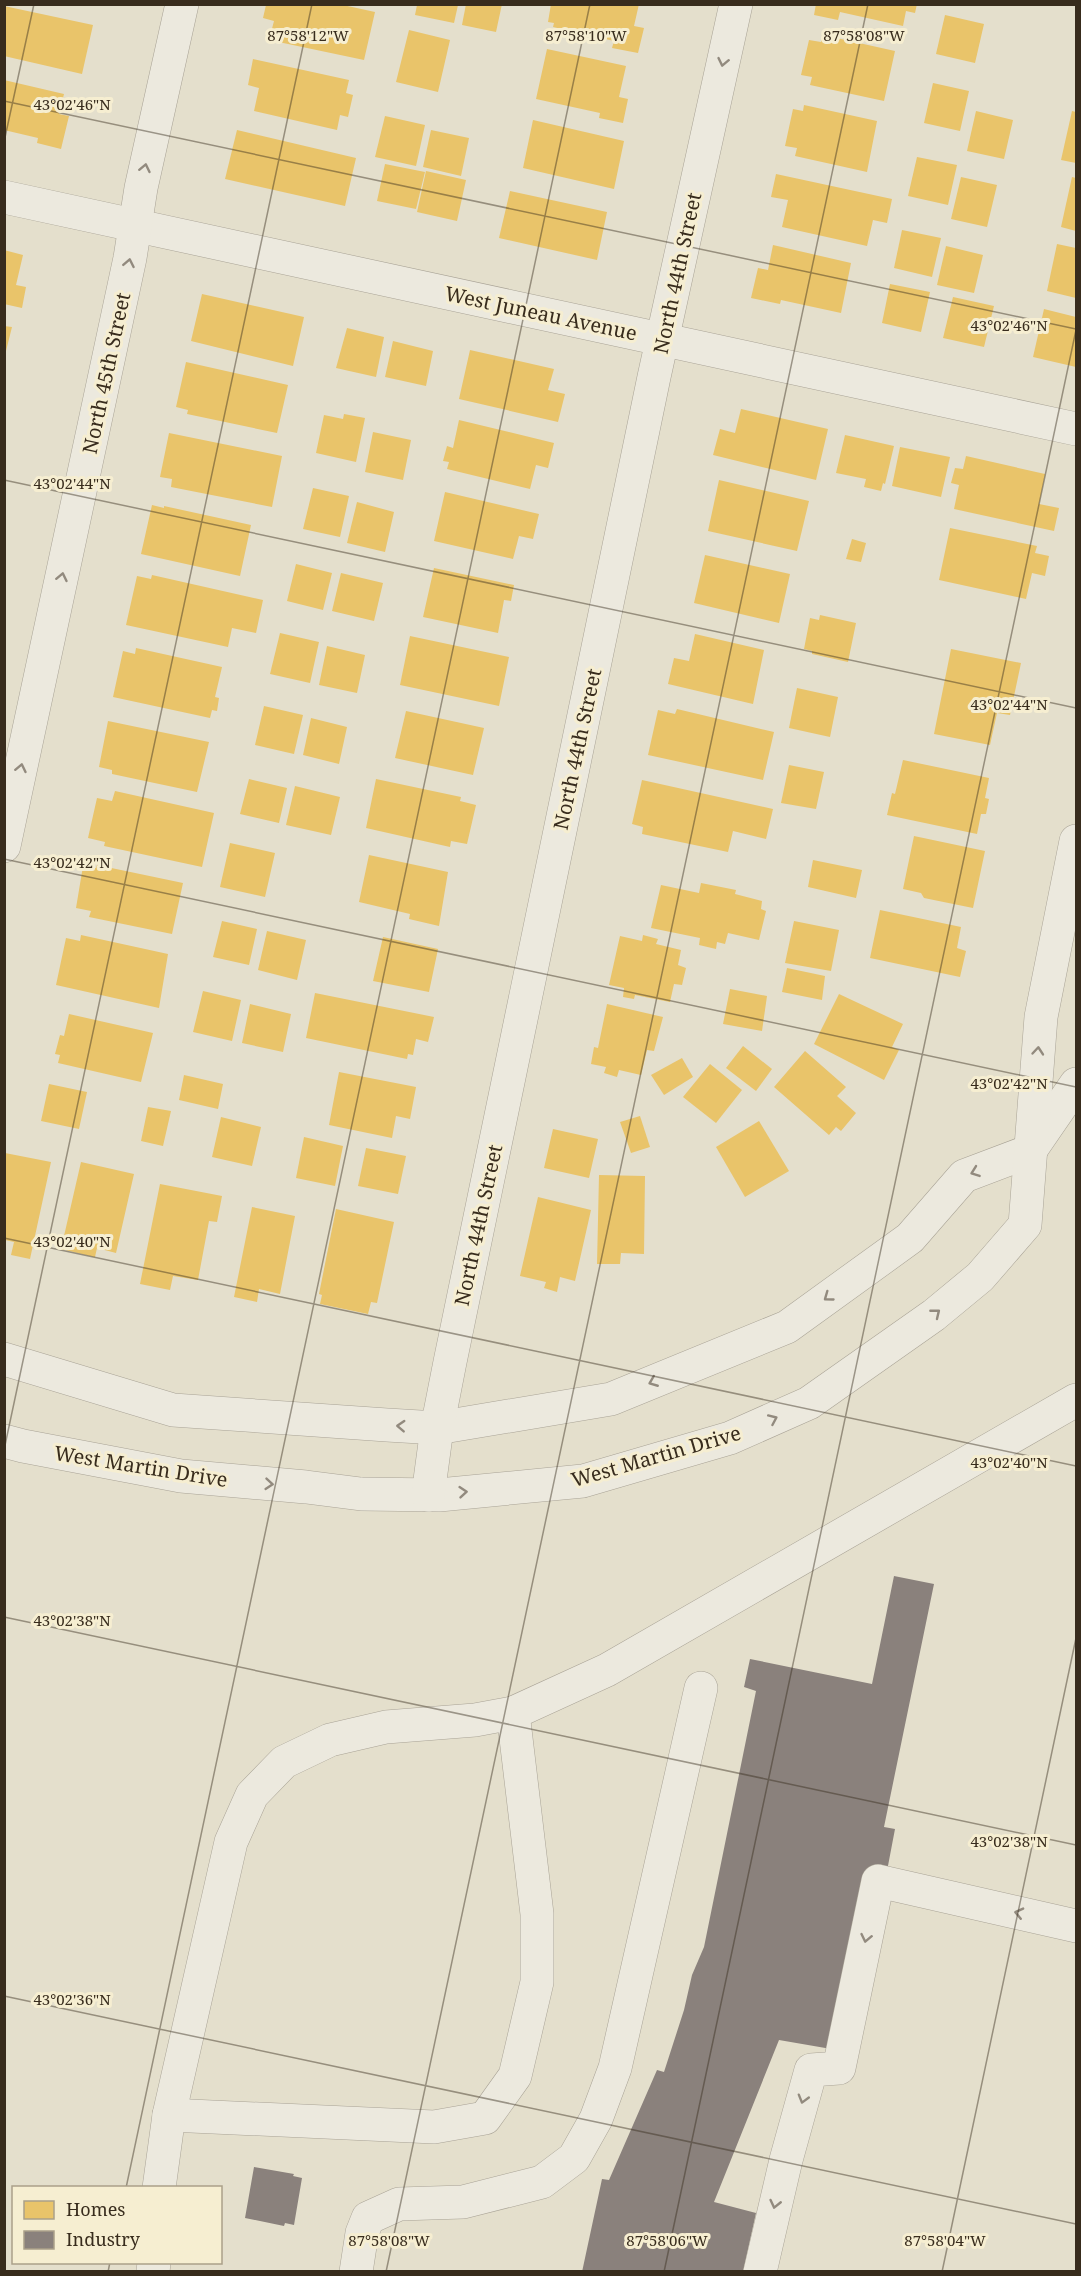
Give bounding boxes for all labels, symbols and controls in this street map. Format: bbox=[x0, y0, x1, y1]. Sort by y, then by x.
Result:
text: 87°58'12"W bbox=[267, 25, 349, 45]
text: 87°58'10"W bbox=[545, 25, 627, 45]
text: 87°58'08"W bbox=[823, 25, 905, 45]
one-way arrow bbox=[718, 56, 731, 66]
text: 43°02'46"N bbox=[33, 94, 111, 114]
one-way arrow bbox=[138, 164, 151, 174]
street label: North 44th Street bbox=[647, 190, 707, 356]
one-way arrow bbox=[122, 259, 135, 269]
street label: West Juneau Avenue bbox=[442, 279, 640, 347]
street label: North 45th Street bbox=[76, 290, 136, 456]
text: 43°02'46"N bbox=[970, 315, 1048, 335]
text: 43°02'44"N bbox=[33, 473, 111, 493]
one-way arrow bbox=[55, 573, 68, 583]
street label: North 44th Street bbox=[547, 666, 607, 832]
text: 43°02'44"N bbox=[970, 694, 1048, 714]
one-way arrow bbox=[14, 763, 27, 773]
text: 43°02'42"N bbox=[33, 852, 111, 872]
one-way arrow bbox=[1031, 1047, 1044, 1056]
text: 43°02'42"N bbox=[970, 1073, 1048, 1093]
street label: North 44th Street bbox=[448, 1142, 508, 1308]
one-way arrow bbox=[970, 1164, 981, 1177]
text: 43°02'40"N bbox=[33, 1231, 111, 1251]
one-way arrow bbox=[824, 1290, 835, 1301]
one-way arrow bbox=[930, 1309, 941, 1320]
one-way arrow bbox=[649, 1375, 660, 1387]
one-way arrow bbox=[767, 1414, 778, 1426]
one-way arrow bbox=[397, 1419, 406, 1432]
street label: West Martin Drive bbox=[568, 1419, 744, 1493]
street label: West Martin Drive bbox=[52, 1439, 230, 1493]
text: 43°02'40"N bbox=[970, 1452, 1048, 1472]
one-way arrow bbox=[265, 1477, 274, 1490]
one-way arrow bbox=[459, 1486, 468, 1499]
text: 43°02'38"N bbox=[33, 1610, 111, 1630]
text: 43°02'38"N bbox=[970, 1831, 1048, 1851]
one-way arrow bbox=[1015, 1907, 1025, 1920]
one-way arrow bbox=[860, 1933, 873, 1943]
text: 43°02'36"N bbox=[33, 1989, 111, 2009]
one-way arrow bbox=[798, 2093, 810, 2104]
legend bbox=[12, 2186, 222, 2264]
text: Homes bbox=[66, 2197, 125, 2221]
one-way arrow bbox=[770, 2199, 783, 2209]
text: Industry bbox=[66, 2227, 141, 2251]
text: 87°58'08"W bbox=[348, 2230, 430, 2250]
text: 87°58'06"W bbox=[626, 2230, 708, 2250]
text: 87°58'04"W bbox=[904, 2230, 986, 2250]

